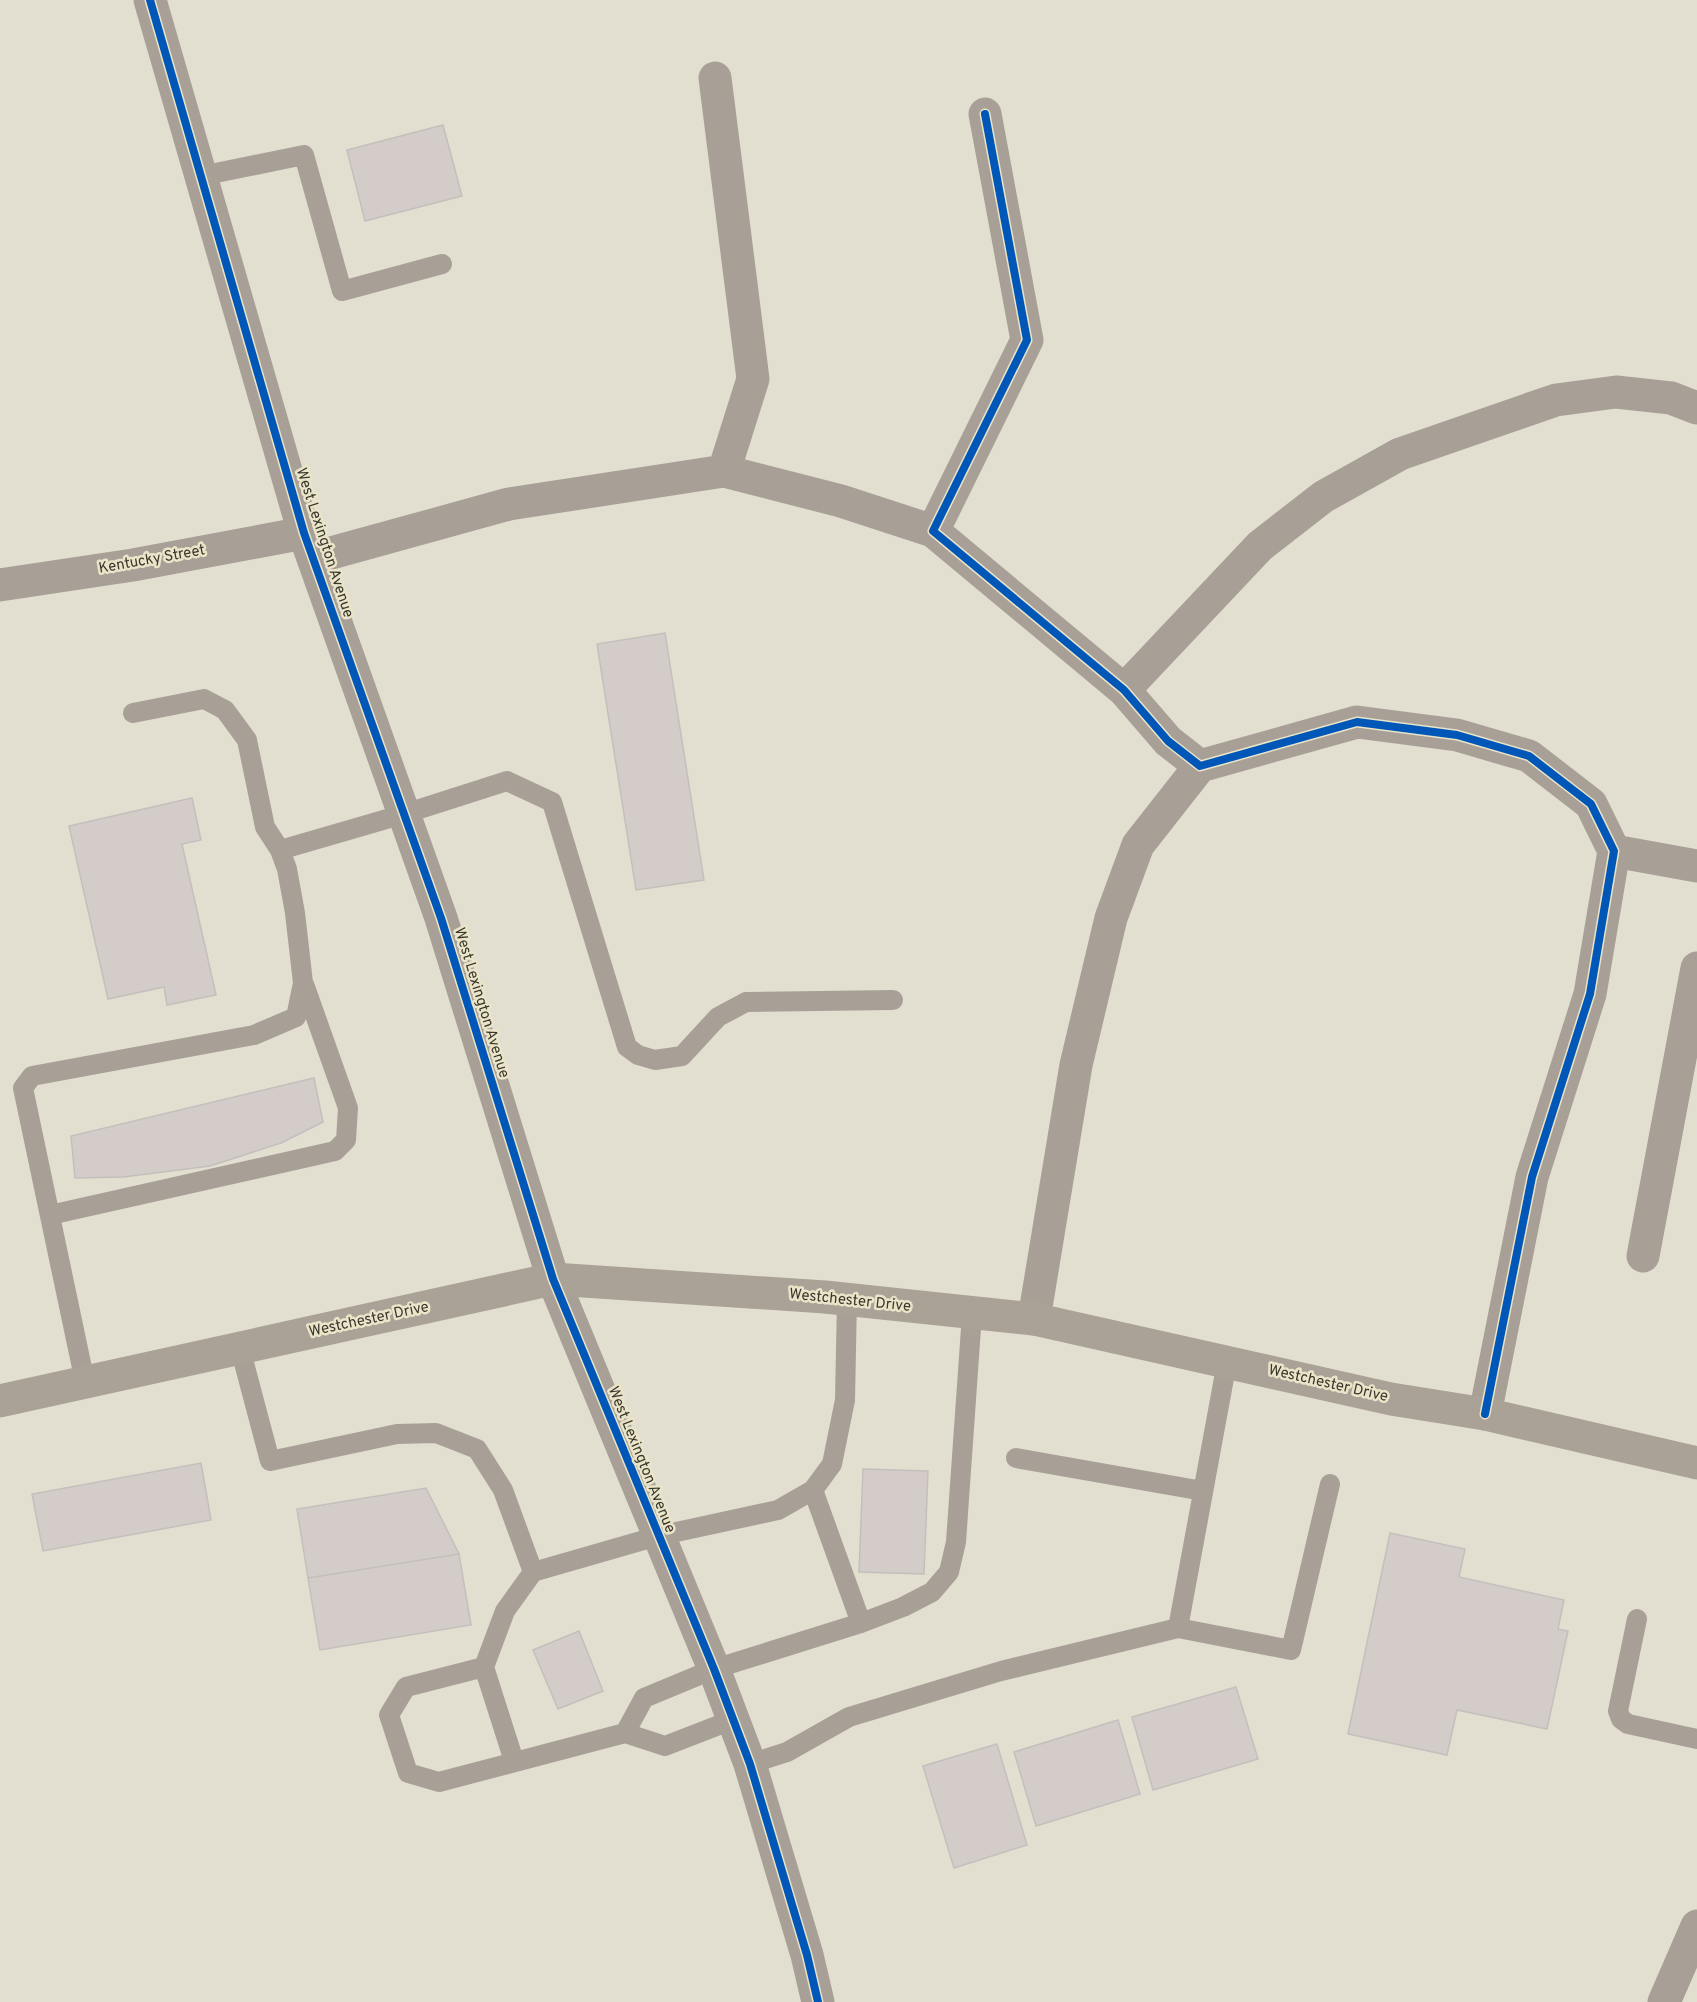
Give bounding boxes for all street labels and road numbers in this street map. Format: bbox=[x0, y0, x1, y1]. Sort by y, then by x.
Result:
street label: West Lexington Avenue bbox=[291, 466, 357, 620]
street label: Kentucky Street bbox=[97, 541, 207, 579]
street label: West Lexington Avenue bbox=[449, 925, 513, 1081]
street label: Westchester Drive bbox=[788, 1285, 912, 1317]
street label: Westchester Drive bbox=[307, 1298, 431, 1342]
street label: Westchester Drive bbox=[1266, 1361, 1390, 1407]
street label: West Lexington Avenue bbox=[603, 1384, 679, 1536]

